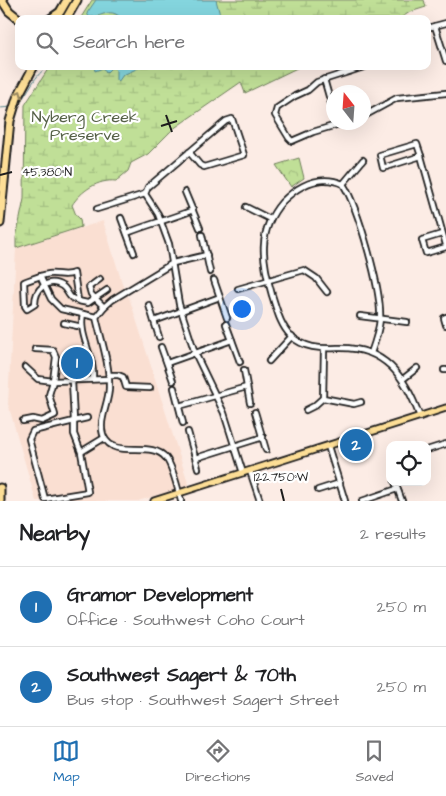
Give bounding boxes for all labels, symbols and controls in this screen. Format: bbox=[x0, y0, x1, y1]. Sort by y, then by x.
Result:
search box bbox=[15, 15, 431, 70]
icon: search bbox=[33, 29, 61, 57]
text: Search here bbox=[73, 29, 185, 56]
north arrow bbox=[326, 85, 371, 130]
one-way arrow bbox=[13, 90, 24, 99]
park label: Nyberg Creek Preserve bbox=[31, 106, 139, 146]
text: 45.380°N bbox=[22, 164, 72, 181]
your location bbox=[229, 296, 255, 322]
pin: 1 bbox=[61, 344, 93, 382]
pin: 2 bbox=[340, 426, 372, 464]
map controls bbox=[386, 441, 431, 486]
button: locate bbox=[386, 441, 431, 486]
text: 122.750°W bbox=[254, 469, 309, 486]
text: Nearby bbox=[20, 519, 90, 548]
text: 2 results bbox=[360, 523, 426, 545]
text: Gramor Development bbox=[67, 582, 253, 609]
text: 1 bbox=[35, 596, 37, 618]
text: 250 m bbox=[377, 596, 426, 618]
text: Office · Southwest Coho Court bbox=[67, 609, 305, 631]
text: Southwest Sagert & 70th bbox=[67, 662, 296, 689]
text: 2 bbox=[31, 676, 41, 698]
text: 250 m bbox=[377, 676, 426, 698]
text: Bus stop · Southwest Sagert Street bbox=[67, 689, 339, 711]
tab: Map bbox=[52, 737, 80, 787]
tab: Directions bbox=[185, 737, 250, 787]
tab: Saved bbox=[355, 737, 394, 787]

